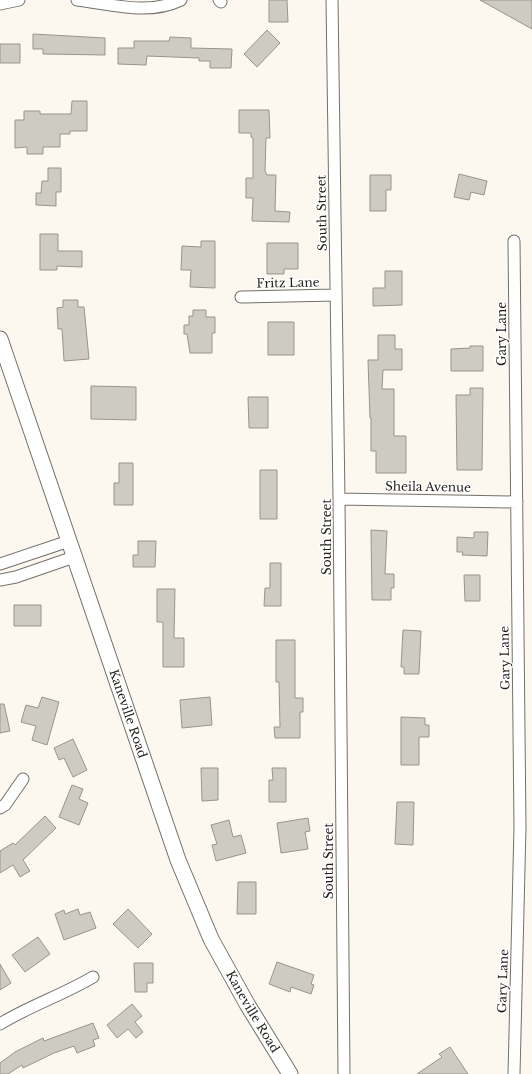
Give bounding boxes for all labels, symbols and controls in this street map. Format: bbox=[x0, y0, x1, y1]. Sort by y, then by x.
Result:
street label: South Street bbox=[313, 174, 330, 251]
street label: Fritz Lane bbox=[256, 274, 320, 291]
street label: Gary Lane bbox=[494, 302, 509, 366]
street label: Sheila Avenue bbox=[385, 478, 471, 495]
street label: South Street bbox=[319, 499, 334, 575]
street label: Gary Lane bbox=[496, 626, 513, 690]
street label: Kaneville Road bbox=[106, 667, 151, 760]
street label: South Street bbox=[321, 823, 336, 899]
street label: Gary Lane bbox=[494, 949, 511, 1013]
street label: Kaneville Road bbox=[223, 968, 283, 1055]

